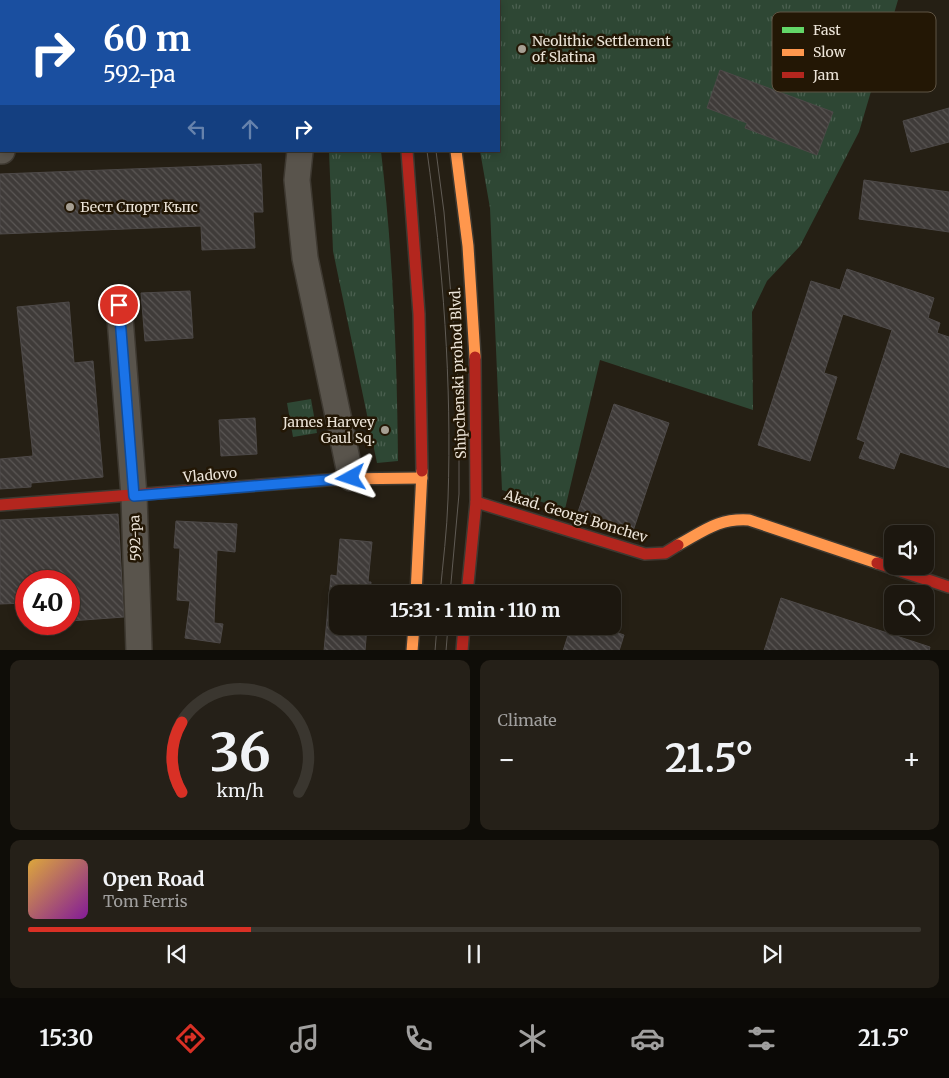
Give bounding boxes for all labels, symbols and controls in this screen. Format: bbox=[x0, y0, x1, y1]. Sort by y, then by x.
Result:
legend bbox=[772, 12, 936, 92]
text: 60 m bbox=[103, 17, 191, 61]
icon: right bbox=[20, 20, 85, 85]
text: Fast bbox=[813, 21, 841, 39]
place label: Neolithic Settlement of Slatina bbox=[532, 32, 671, 66]
marker: Neolithic Settlement of Slatina bbox=[516, 43, 528, 55]
text: Slow bbox=[813, 43, 846, 61]
text: 592-ра bbox=[103, 60, 176, 88]
text: Jam bbox=[812, 66, 839, 84]
icon: left bbox=[183, 115, 211, 143]
icon: ahead bbox=[236, 115, 264, 143]
icon: right bbox=[289, 115, 317, 143]
place label: Бест Спорт Къпс bbox=[80, 198, 198, 216]
marker: Бест Спорт Къпс bbox=[64, 201, 76, 213]
pin bbox=[98, 284, 140, 326]
street label: Shipchenski prohod Blvd. bbox=[446, 287, 470, 459]
icon: arrive bbox=[105, 291, 133, 319]
place label: James Harvey Gaul Sq. bbox=[282, 413, 376, 447]
marker: James Harvey Gaul Sq. bbox=[379, 424, 391, 436]
position arrow bbox=[324, 451, 376, 503]
street label: Vladovo bbox=[181, 464, 238, 486]
street label: Akad. Georgi Bonchev bbox=[501, 485, 651, 547]
street label: 592-ра bbox=[125, 514, 145, 561]
map controls bbox=[884, 525, 934, 635]
button: sound bbox=[884, 525, 934, 575]
speed limit sign: 40 bbox=[15, 570, 80, 635]
button: search bbox=[884, 585, 934, 635]
text: 15:31 · 1 min · 110 m bbox=[390, 598, 560, 622]
text: Climate bbox=[498, 710, 557, 730]
text: 36 bbox=[209, 720, 270, 785]
text: 21.5° bbox=[665, 735, 754, 782]
text: − bbox=[498, 741, 516, 777]
text: + bbox=[902, 741, 921, 777]
text: km/h bbox=[216, 779, 264, 802]
text: Open Road bbox=[103, 867, 205, 891]
text: Tom Ferris bbox=[103, 891, 188, 911]
icon: previous bbox=[163, 940, 191, 968]
icon: pause bbox=[460, 940, 488, 968]
icon: next bbox=[758, 940, 786, 968]
icon: directions bbox=[173, 1021, 208, 1056]
icon: music bbox=[287, 1021, 322, 1056]
icon: phone bbox=[401, 1021, 436, 1056]
icon: climate bbox=[515, 1021, 550, 1056]
icon: car bbox=[630, 1021, 665, 1056]
icon: filters bbox=[744, 1021, 779, 1056]
text: 15:30 bbox=[40, 1024, 93, 1052]
text: 21.5° bbox=[858, 1024, 909, 1052]

